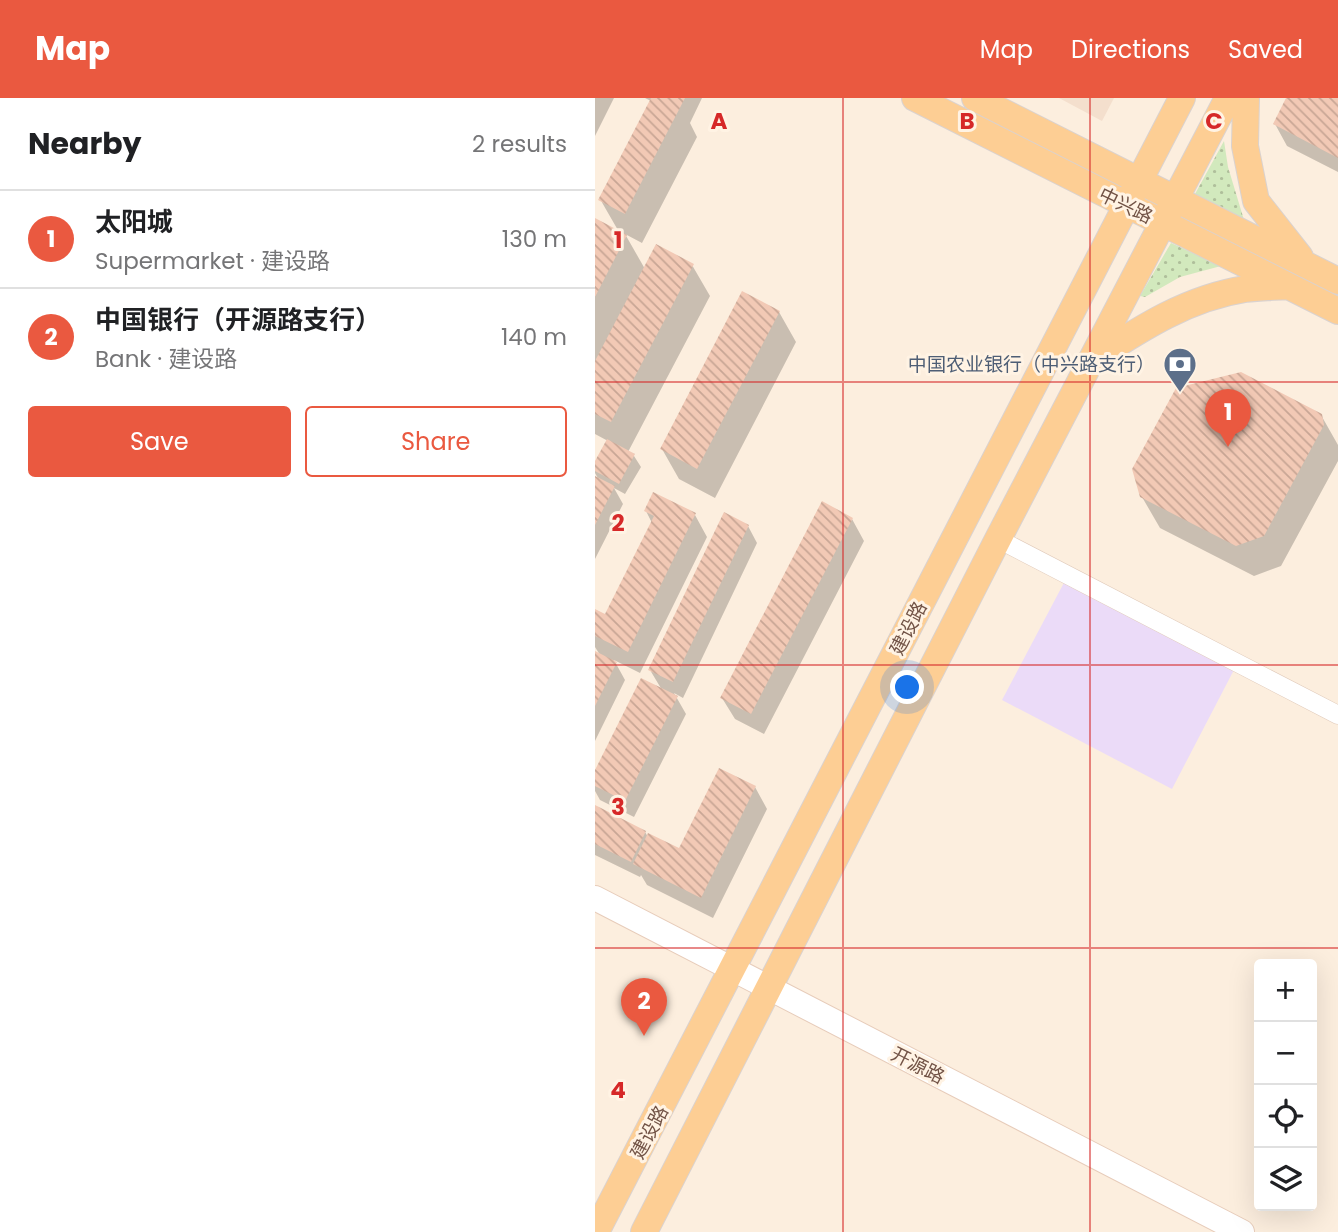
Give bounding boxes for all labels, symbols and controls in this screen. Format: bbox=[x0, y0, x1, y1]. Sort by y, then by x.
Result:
text: Map bbox=[35, 25, 110, 72]
text: Map bbox=[980, 33, 1033, 66]
text: Directions bbox=[1071, 33, 1190, 66]
text: Saved bbox=[1228, 33, 1303, 66]
text: A bbox=[711, 105, 728, 137]
text: B bbox=[959, 105, 975, 137]
text: C bbox=[1205, 105, 1223, 137]
text: Nearby bbox=[28, 122, 142, 165]
text: 2 results bbox=[472, 128, 567, 160]
street label: 中兴路 bbox=[1094, 181, 1157, 230]
text: 太阳城 bbox=[95, 204, 173, 240]
text: 1 bbox=[47, 223, 55, 255]
text: 130 m bbox=[502, 223, 567, 255]
text: 1 bbox=[614, 224, 622, 256]
text: Supermarket · 建设路 bbox=[95, 245, 330, 277]
text: 中国银行（开源路支行） bbox=[95, 302, 381, 338]
text: 2 bbox=[44, 321, 58, 353]
text: 140 m bbox=[501, 321, 567, 353]
text: Bank · 建设路 bbox=[95, 343, 237, 375]
bank icon: 中国农业银行（中兴路支行） bbox=[1161, 345, 1199, 394]
place label: 中国农业银行（中兴路支行） bbox=[908, 351, 1155, 378]
pin: 1 bbox=[1205, 389, 1251, 447]
button: Save bbox=[28, 406, 291, 477]
button: Share bbox=[305, 406, 567, 477]
text: 2 bbox=[611, 507, 625, 539]
street label: 建设路 bbox=[883, 597, 933, 660]
your location bbox=[890, 670, 924, 704]
text: 3 bbox=[611, 791, 625, 823]
map controls bbox=[1254, 959, 1317, 1211]
button: + bbox=[1254, 959, 1317, 1022]
pin: 2 bbox=[621, 978, 667, 1036]
button: − bbox=[1254, 1022, 1317, 1085]
street label: 开源路 bbox=[886, 1040, 949, 1090]
text: 4 bbox=[610, 1074, 626, 1106]
button: locate bbox=[1254, 1085, 1317, 1148]
street label: 建设路 bbox=[624, 1101, 675, 1164]
button: layers bbox=[1254, 1148, 1317, 1211]

